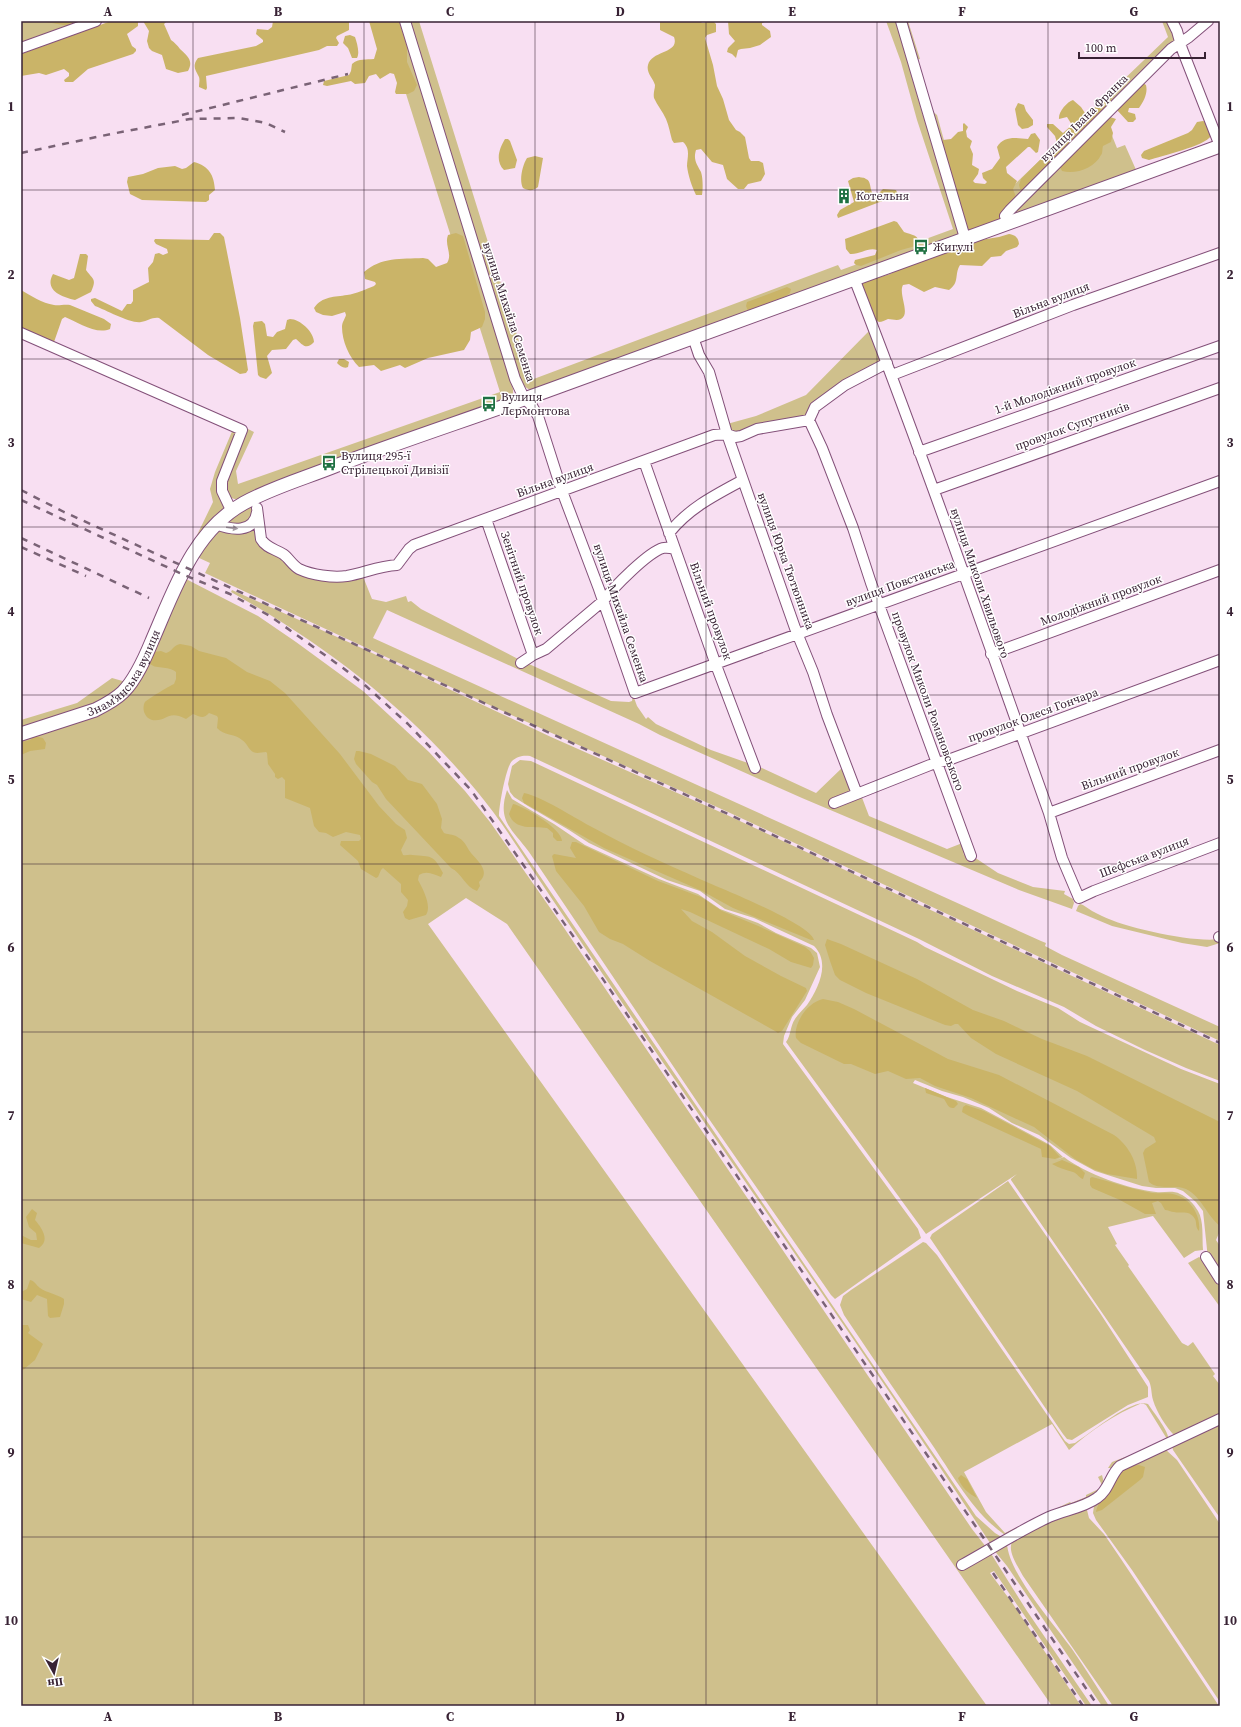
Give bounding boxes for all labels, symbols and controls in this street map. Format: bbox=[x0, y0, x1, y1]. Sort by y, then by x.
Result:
text: A bbox=[104, 3, 113, 20]
text: B bbox=[274, 3, 283, 20]
text: C bbox=[446, 3, 454, 20]
text: D bbox=[615, 3, 625, 20]
text: E bbox=[788, 3, 796, 20]
text: F bbox=[958, 3, 966, 20]
text: G bbox=[1130, 3, 1139, 20]
scale bar bbox=[1079, 34, 1205, 60]
text: 100 m bbox=[1085, 40, 1117, 56]
street label: вулиця Івана Франка bbox=[1037, 70, 1132, 165]
text: 1 bbox=[7, 98, 15, 115]
text: 1 bbox=[1226, 98, 1234, 115]
building icon: Котельня bbox=[835, 187, 853, 205]
place label: Котельня bbox=[856, 188, 909, 204]
bus stop icon: Жигулі bbox=[912, 238, 930, 256]
place label: Жигулі bbox=[933, 239, 974, 255]
street label: вулиця Михайла Семенка bbox=[479, 240, 539, 385]
text: 2 bbox=[7, 266, 15, 283]
text: 2 bbox=[1226, 266, 1234, 283]
street label: Вільна вулиця bbox=[1010, 278, 1092, 322]
street label: 1-й Молодіжний провулок bbox=[992, 354, 1138, 418]
place label: Вулиця Лєрмонтова bbox=[501, 389, 571, 419]
bus stop icon: Вулиця Лєрмонтова bbox=[480, 395, 498, 413]
street label: провулок Супутників bbox=[1013, 398, 1131, 454]
text: 3 bbox=[7, 434, 15, 451]
text: 3 bbox=[1226, 434, 1234, 451]
place label: Вулиця 295-ї Стрілецької Дивізії bbox=[341, 448, 449, 478]
bus stop icon: Вулиця 295-ї Стрілецької Дивізії bbox=[320, 454, 338, 472]
street label: Вільна вулиця bbox=[514, 459, 596, 501]
street label: вулиця Юрка Тютюнника bbox=[754, 490, 819, 633]
street label: вулиця Миколи Хвильового bbox=[947, 506, 1013, 661]
one-way arrow bbox=[226, 525, 238, 532]
street label: Зенітний провулок bbox=[497, 529, 547, 637]
street label: вулиця Михайла Семенка bbox=[590, 541, 653, 685]
street label: вулиця Повстанська bbox=[843, 555, 958, 610]
street label: Вільний провулок bbox=[686, 560, 736, 662]
street label: Молодіжний провулок bbox=[1038, 570, 1164, 629]
text: 4 bbox=[7, 603, 15, 620]
text: 4 bbox=[1226, 603, 1234, 620]
street label: провулок Миколи Романовського bbox=[888, 609, 968, 793]
street label: Знам'янська вулиця bbox=[85, 627, 164, 720]
street label: провулок Олеся Гончара bbox=[966, 684, 1101, 746]
street label: Вільний провулок bbox=[1079, 744, 1181, 794]
text: 5 bbox=[7, 771, 15, 788]
text: 5 bbox=[1226, 771, 1234, 788]
street label: Шефська вулиця bbox=[1097, 833, 1191, 881]
text: 6 bbox=[7, 939, 15, 956]
text: 6 bbox=[1226, 939, 1234, 956]
text: 7 bbox=[7, 1107, 15, 1124]
text: 7 bbox=[1226, 1107, 1234, 1124]
text: 8 bbox=[7, 1276, 15, 1293]
text: 8 bbox=[1226, 1276, 1234, 1293]
text: 9 bbox=[7, 1444, 15, 1461]
text: 9 bbox=[1226, 1444, 1234, 1461]
text: 10 bbox=[4, 1612, 18, 1629]
text: 10 bbox=[1223, 1612, 1237, 1629]
north arrow bbox=[34, 1653, 74, 1693]
text: Пн bbox=[47, 1674, 64, 1691]
text: A bbox=[104, 1708, 113, 1725]
text: B bbox=[274, 1708, 283, 1725]
text: C bbox=[446, 1708, 454, 1725]
text: D bbox=[615, 1708, 625, 1725]
text: E bbox=[788, 1708, 796, 1725]
text: F bbox=[958, 1708, 966, 1725]
text: G bbox=[1130, 1708, 1139, 1725]

